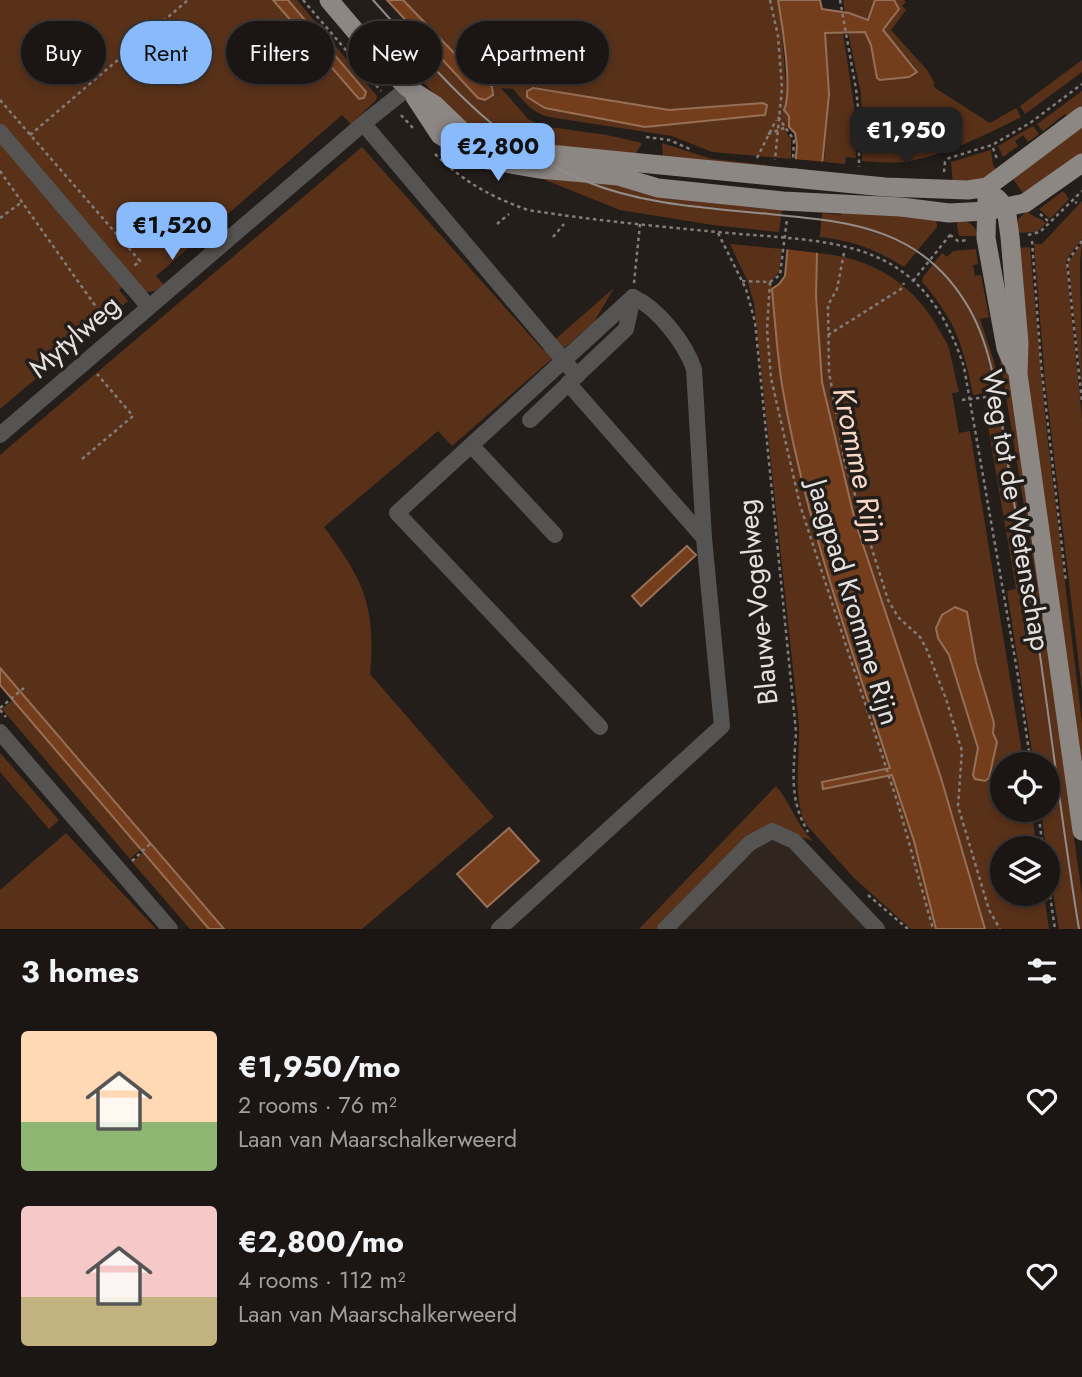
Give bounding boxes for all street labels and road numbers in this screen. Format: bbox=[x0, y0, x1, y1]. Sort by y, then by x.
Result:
street label: Mytylweg bbox=[20, 285, 129, 388]
street label: Weg tot de Wetenschap bbox=[972, 366, 1061, 654]
street label: Jaagpad Kromme Rijn bbox=[795, 470, 910, 730]
street label: Blauwe-Vogelweg bbox=[726, 497, 789, 707]

